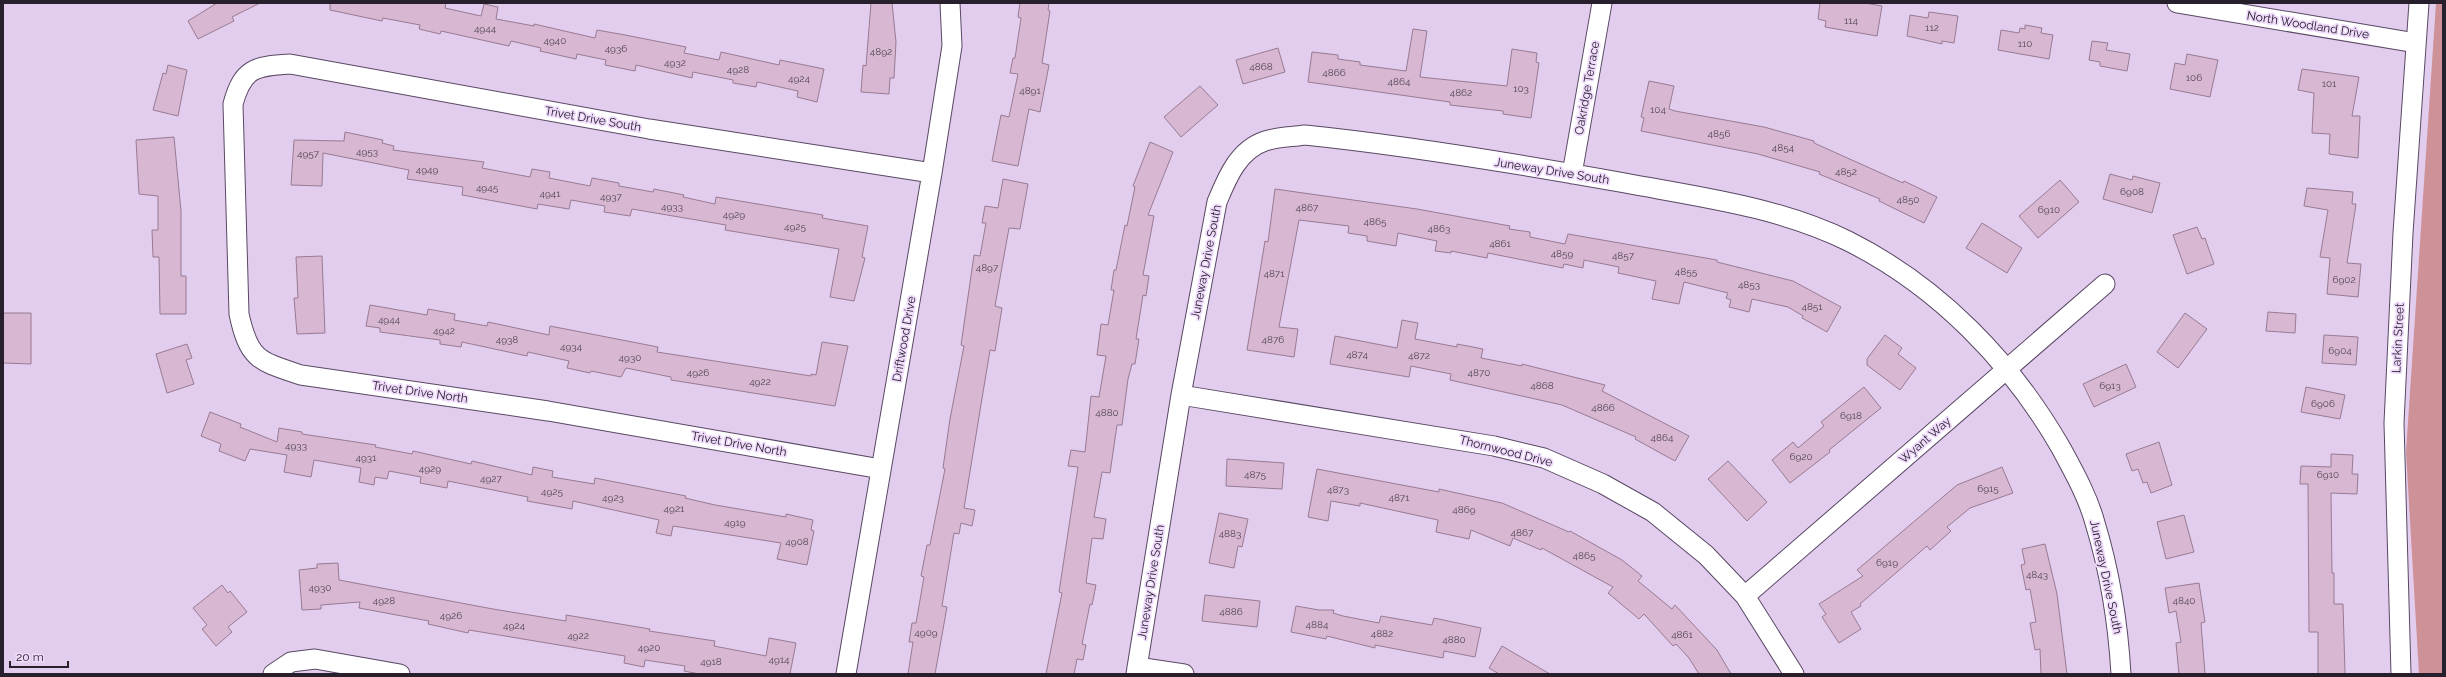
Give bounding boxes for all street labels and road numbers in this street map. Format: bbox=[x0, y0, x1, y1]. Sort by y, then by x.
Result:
street label: North Woodland Drive bbox=[2246, 8, 2370, 42]
street label: Oakridge Terrace bbox=[1572, 40, 1602, 136]
street label: Trivet Drive South bbox=[544, 104, 642, 134]
street label: Juneway Drive South bbox=[1494, 155, 1610, 187]
street label: Juneway Drive South bbox=[1188, 204, 1224, 320]
street label: Driftwood Drive bbox=[890, 295, 918, 383]
street label: Larkin Street bbox=[2389, 303, 2407, 373]
street label: Trivet Drive North bbox=[371, 378, 469, 406]
street label: Wyant Way bbox=[1896, 414, 1954, 466]
street label: Trivet Drive North bbox=[690, 429, 788, 459]
street label: Thornwood Drive bbox=[1458, 433, 1554, 469]
street label: Juneway Drive South bbox=[2087, 519, 2125, 635]
street label: Juneway Drive South bbox=[1135, 524, 1167, 640]

